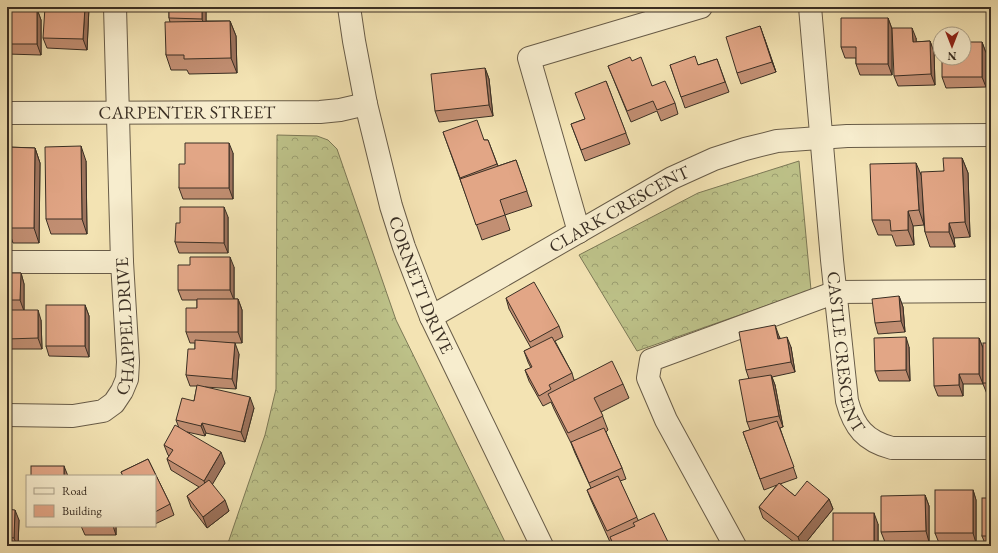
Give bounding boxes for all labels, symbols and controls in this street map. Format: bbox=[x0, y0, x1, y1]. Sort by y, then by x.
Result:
north arrow bbox=[932, 26, 972, 66]
text: N bbox=[947, 49, 956, 63]
street label: CARPENTER STREET bbox=[99, 100, 276, 124]
street label: CLARK CRESCENT bbox=[545, 159, 694, 258]
street label: CORNETT DRIVE bbox=[384, 213, 459, 357]
street label: CHAPPEL DRIVE bbox=[109, 257, 139, 399]
street label: CASTLE CRESCENT bbox=[822, 270, 871, 438]
legend bbox=[26, 475, 156, 527]
text: Road bbox=[62, 483, 88, 499]
text: Building bbox=[62, 503, 103, 519]

